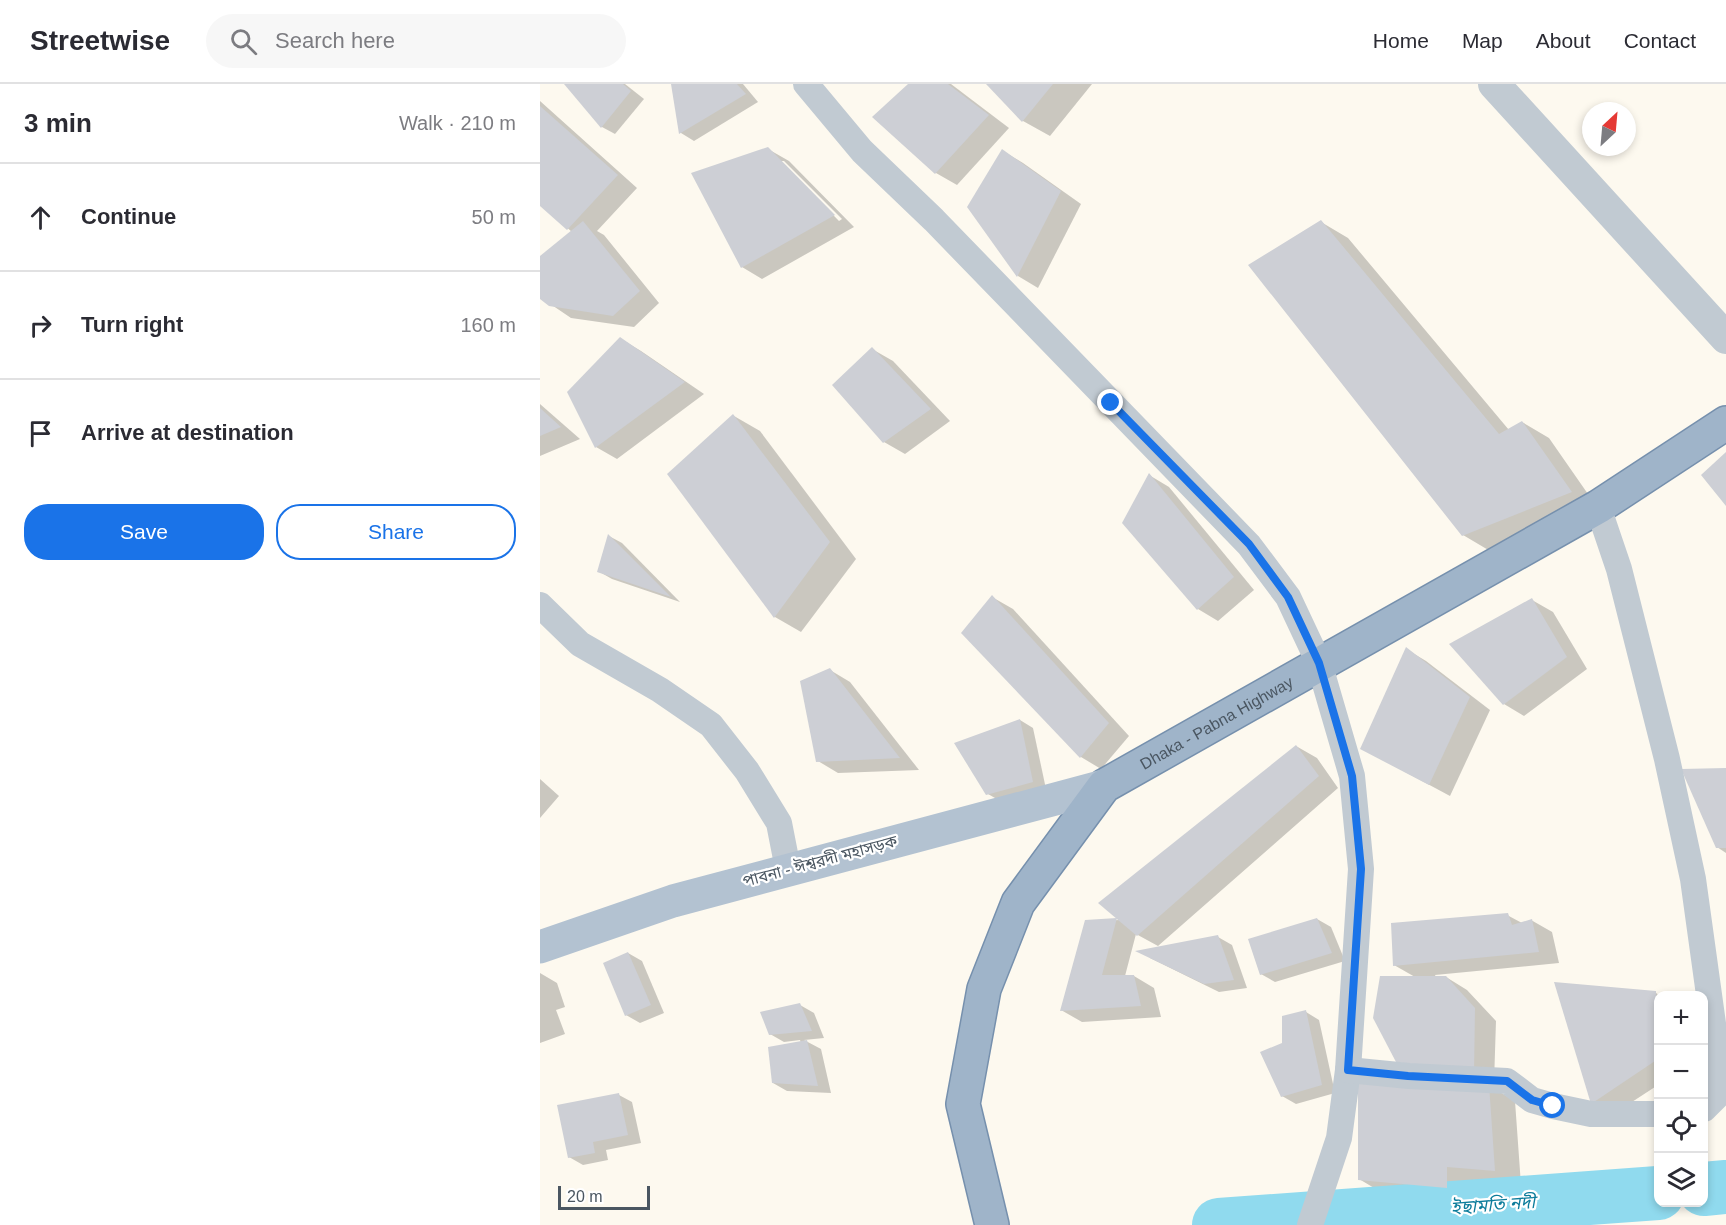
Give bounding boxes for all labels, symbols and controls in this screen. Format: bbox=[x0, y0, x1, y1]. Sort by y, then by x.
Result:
search box bbox=[206, 14, 626, 68]
text: Streetwise bbox=[30, 25, 170, 56]
icon: search bbox=[227, 25, 260, 58]
text: Search here bbox=[275, 28, 395, 53]
text: Home bbox=[1373, 29, 1429, 52]
text: Map bbox=[1462, 29, 1503, 52]
text: About bbox=[1536, 29, 1591, 52]
text: Contact bbox=[1624, 29, 1696, 52]
north arrow bbox=[1582, 102, 1636, 156]
text: 3 min bbox=[24, 108, 92, 138]
text: Walk · 210 m bbox=[399, 112, 516, 134]
icon: ahead bbox=[24, 201, 57, 234]
text: Continue bbox=[81, 204, 176, 229]
text: 50 m bbox=[472, 206, 516, 228]
icon: right bbox=[24, 309, 57, 342]
text: Turn right bbox=[81, 312, 183, 337]
text: 160 m bbox=[460, 314, 516, 336]
route end bbox=[1097, 389, 1123, 415]
icon: arrive bbox=[24, 417, 57, 450]
text: Arrive at destination bbox=[81, 420, 294, 445]
button: Save bbox=[24, 504, 264, 560]
button: Share bbox=[276, 504, 516, 560]
street label: Dhaka - Pabna Highway bbox=[1137, 673, 1296, 772]
street label: পাবনা - ঈশ্বরদী মহাসড়ক bbox=[741, 831, 900, 890]
map controls bbox=[1654, 991, 1708, 1207]
button: + bbox=[1654, 991, 1708, 1045]
button: − bbox=[1654, 1045, 1708, 1099]
route start bbox=[1539, 1092, 1565, 1118]
button: locate bbox=[1654, 1099, 1708, 1153]
button: layers bbox=[1654, 1153, 1708, 1207]
scale bar bbox=[558, 1183, 650, 1210]
text: 20 m bbox=[567, 1188, 603, 1205]
water label: ইছামতি নদী bbox=[1450, 1191, 1539, 1218]

